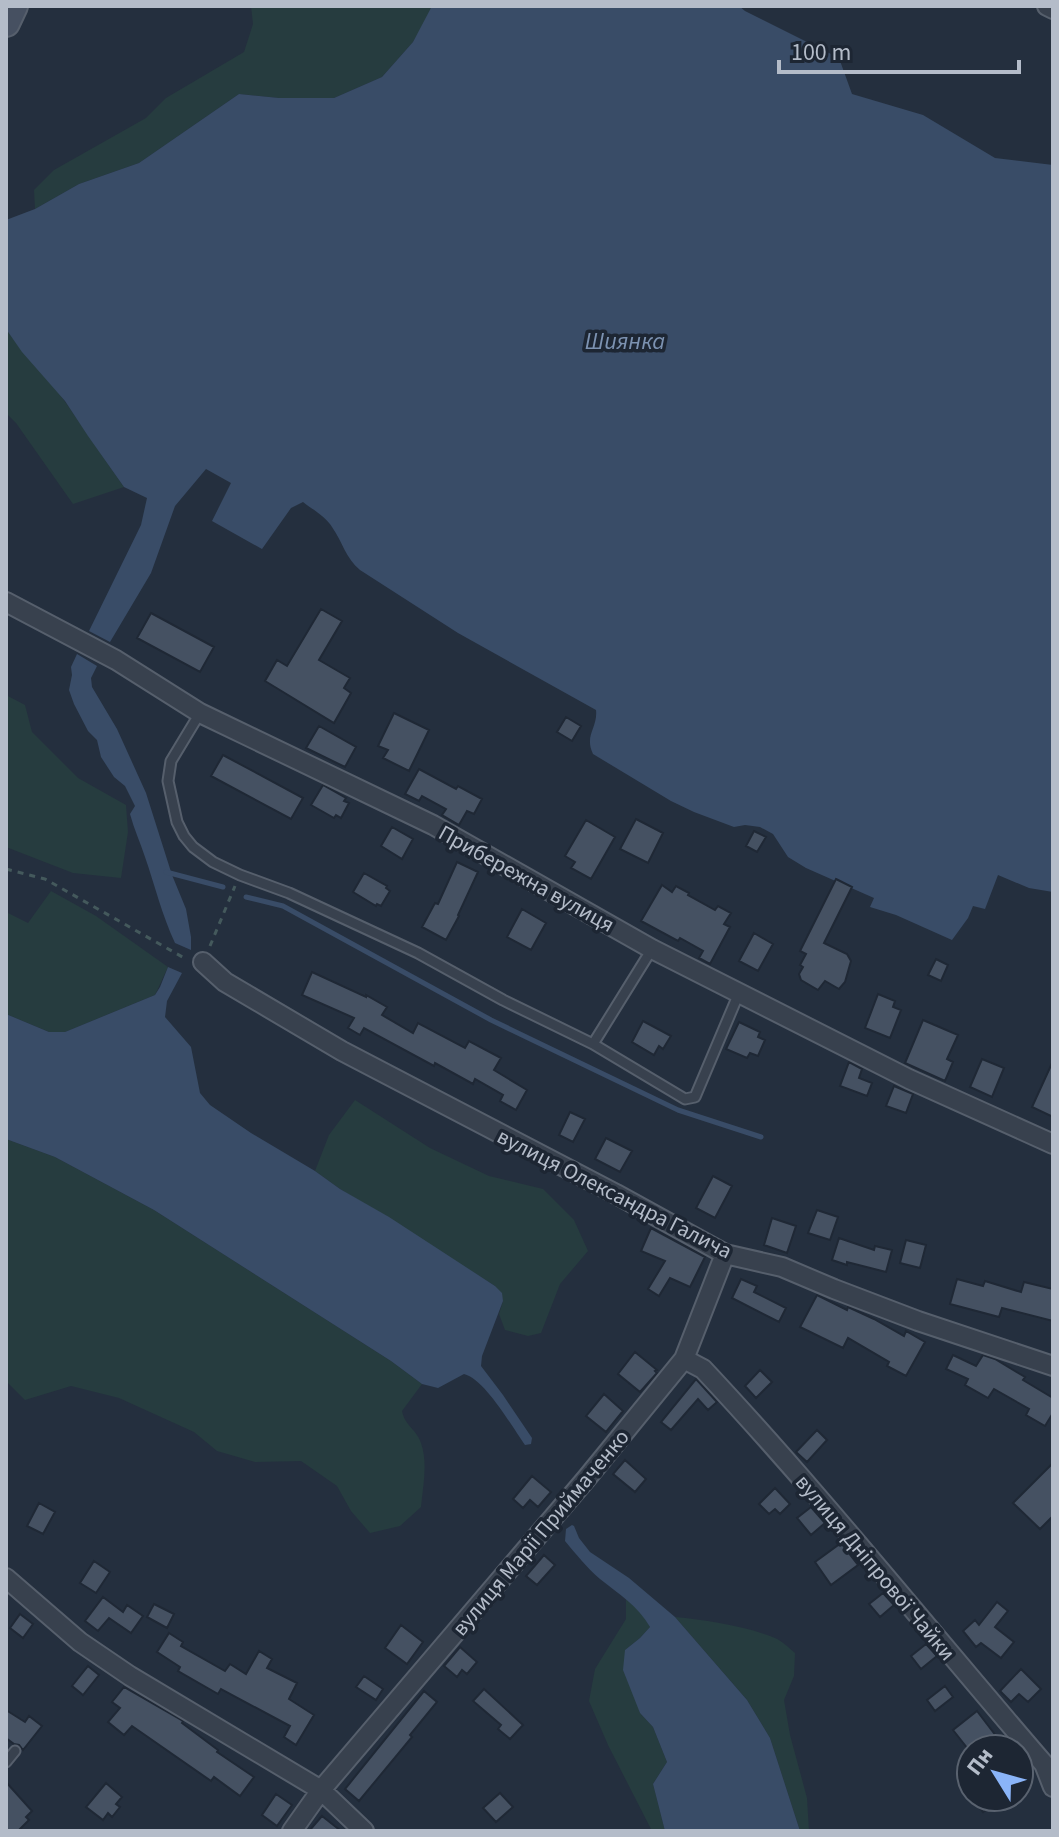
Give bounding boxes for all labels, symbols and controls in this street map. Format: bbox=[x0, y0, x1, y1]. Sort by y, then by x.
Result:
scale bar bbox=[779, 24, 1019, 74]
text: 100 m bbox=[791, 35, 851, 70]
water label: Шиянка bbox=[585, 324, 665, 359]
street label: Прибережна вулиця bbox=[433, 817, 620, 941]
street label: вулиця Олександра Галича bbox=[491, 1121, 738, 1267]
street label: вулиця Марії Приймаченко bbox=[445, 1422, 637, 1643]
street label: вулиця Дніпрової Чайки bbox=[788, 1468, 963, 1668]
north arrow bbox=[955, 1733, 1035, 1813]
text: Пн bbox=[959, 1741, 1001, 1782]

